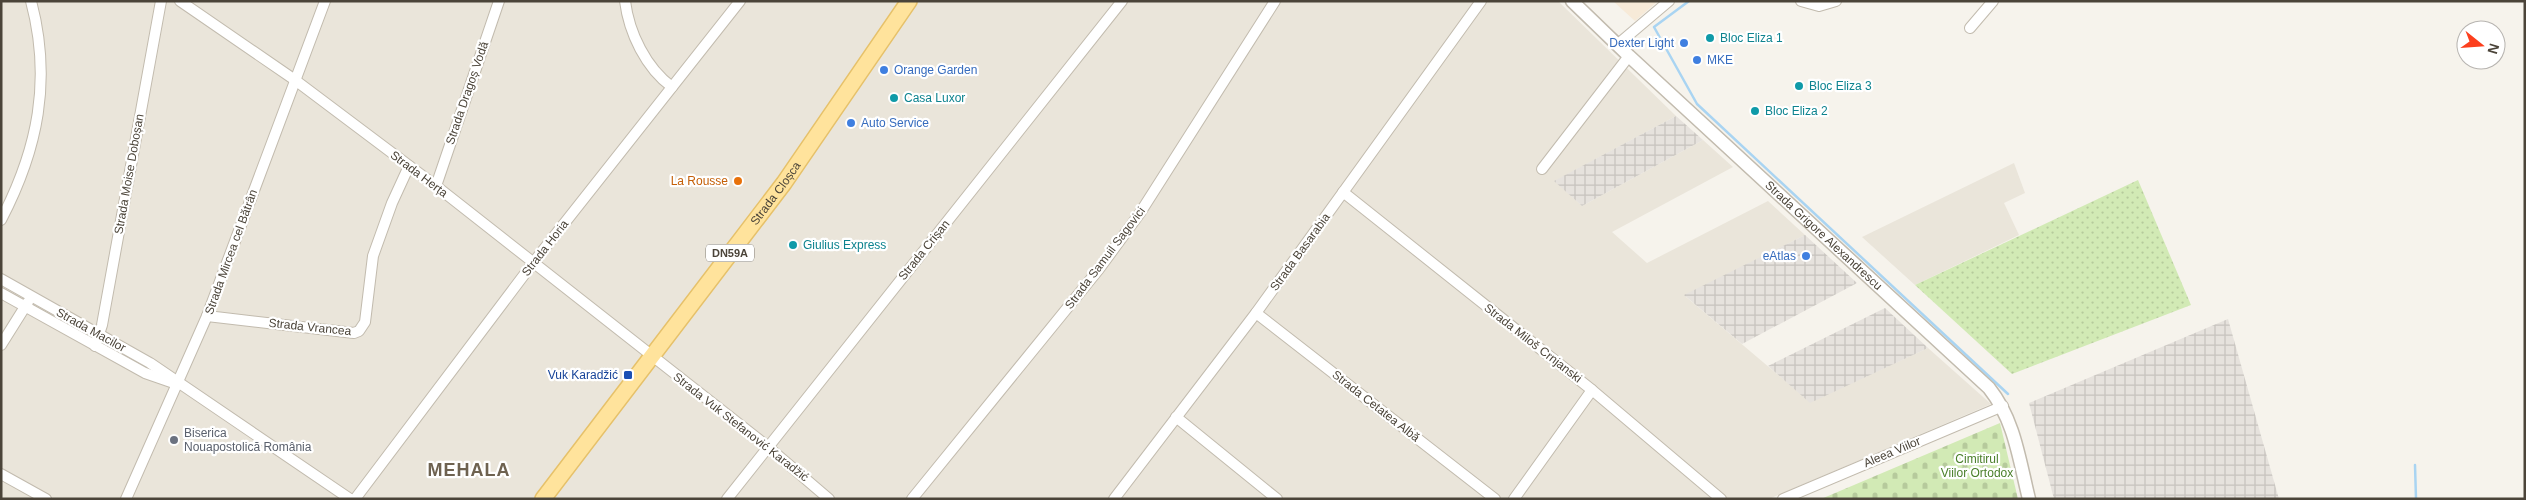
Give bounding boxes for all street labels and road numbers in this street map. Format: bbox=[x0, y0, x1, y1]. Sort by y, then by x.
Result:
street label: Strada Dragoș Vodă bbox=[443, 39, 491, 146]
street label: Strada Moise Doboșan bbox=[112, 113, 146, 235]
street label: Strada Herța bbox=[388, 148, 451, 200]
street label: Strada Cloșca bbox=[747, 159, 804, 228]
street label: Strada Grigore Alexandrescu bbox=[1762, 178, 1885, 293]
street label: Strada Mircea cel Bătrân bbox=[202, 188, 260, 316]
street label: Strada Samuil Sagovici bbox=[1062, 204, 1148, 312]
street label: Strada Basarabia bbox=[1267, 210, 1333, 294]
street label: Strada Horia bbox=[519, 217, 571, 279]
street label: Strada Crișan bbox=[895, 217, 953, 283]
road number: DN59A bbox=[706, 244, 754, 262]
street label: Strada Miloš Crnjanski bbox=[1481, 301, 1585, 385]
street label: Strada Macilor bbox=[54, 305, 128, 355]
street label: Strada Vrancea bbox=[268, 316, 352, 338]
street label: Strada Cetatea Albă bbox=[1329, 367, 1423, 445]
street label: Strada Vuk Stefanović Karadžić bbox=[670, 370, 812, 484]
street label: Aleea Viilor bbox=[1861, 434, 1923, 470]

